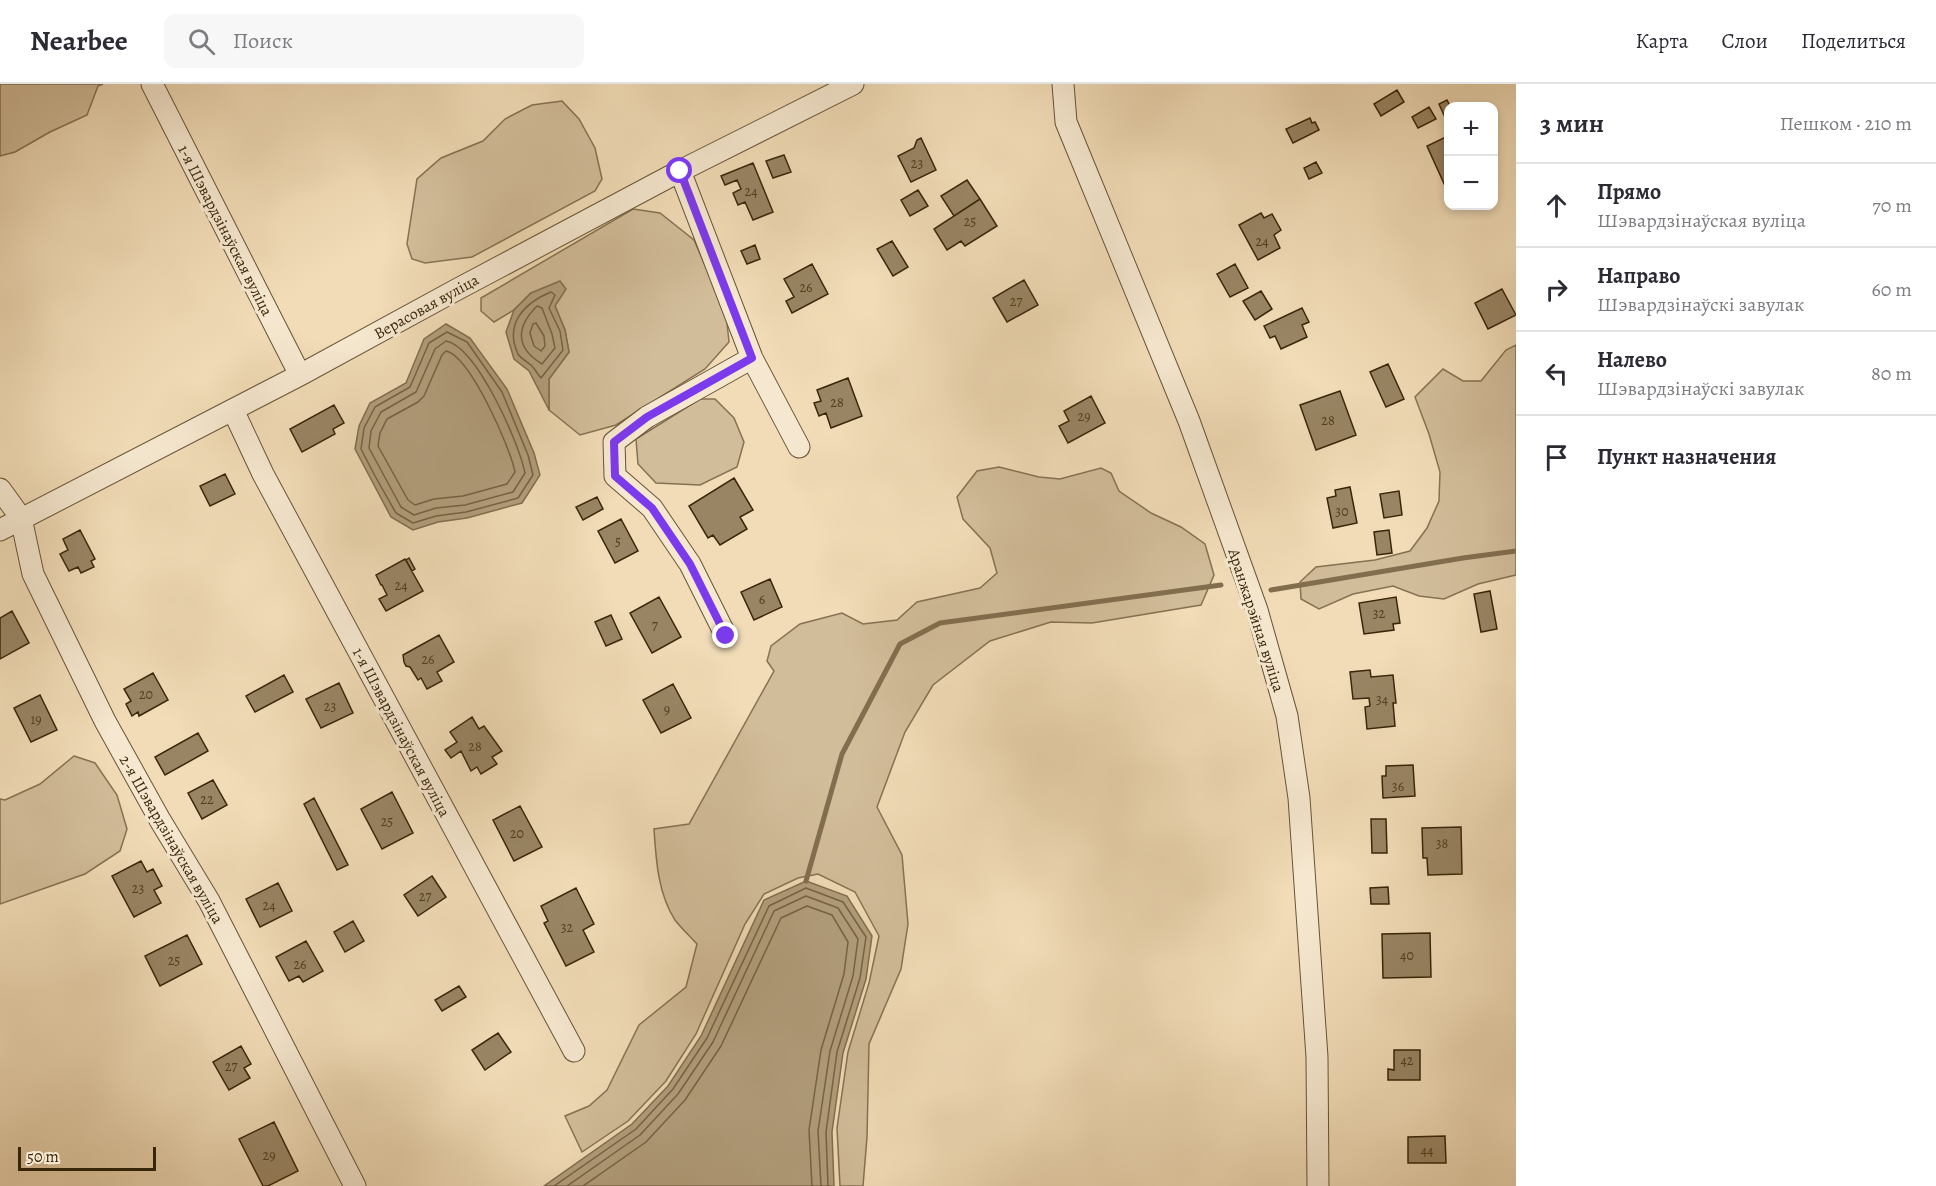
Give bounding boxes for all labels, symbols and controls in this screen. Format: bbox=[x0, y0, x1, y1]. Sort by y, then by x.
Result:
search box bbox=[164, 14, 584, 68]
text: Nearbee bbox=[30, 22, 128, 60]
icon: search bbox=[185, 25, 218, 58]
text: Поиск bbox=[233, 26, 293, 56]
text: Карта bbox=[1635, 27, 1688, 55]
text: Слои bbox=[1721, 27, 1768, 55]
text: Поделиться bbox=[1801, 27, 1906, 55]
map controls bbox=[1444, 102, 1498, 210]
button: + bbox=[1444, 102, 1498, 156]
text: 3 мин bbox=[1540, 106, 1604, 141]
text: Пешком · 210 m bbox=[1780, 110, 1912, 137]
street label: 1-я Шэвардзінаўская вуліца bbox=[172, 141, 278, 320]
house number: 23 bbox=[911, 154, 923, 173]
button: − bbox=[1444, 156, 1498, 210]
route start bbox=[666, 157, 692, 183]
text: Прямо bbox=[1597, 177, 1661, 207]
house number: 24 bbox=[745, 182, 758, 201]
icon: ahead bbox=[1540, 189, 1573, 222]
text: 70 m bbox=[1872, 192, 1912, 219]
text: Шэвардзінаўская вуліца bbox=[1597, 207, 1806, 234]
house number: 25 bbox=[964, 212, 976, 231]
house number: 24 bbox=[1256, 232, 1269, 251]
text: Направо bbox=[1597, 261, 1680, 291]
street label: Верасовая вуліца bbox=[370, 269, 483, 345]
icon: right bbox=[1540, 273, 1573, 306]
text: 60 m bbox=[1872, 276, 1912, 303]
house number: 26 bbox=[799, 278, 813, 297]
text: Шэвардзінаўскі завулак bbox=[1597, 291, 1805, 318]
house number: 27 bbox=[1010, 292, 1022, 311]
text: Налево bbox=[1597, 345, 1667, 375]
icon: left bbox=[1540, 357, 1573, 390]
text: 80 m bbox=[1871, 360, 1912, 387]
text: Шэвардзінаўскі завулак bbox=[1597, 375, 1805, 402]
house number: 28 bbox=[830, 393, 844, 412]
house number: 29 bbox=[1077, 407, 1091, 426]
house number: 28 bbox=[1321, 411, 1335, 430]
icon: arrive bbox=[1540, 441, 1573, 474]
text: Пункт назначения bbox=[1597, 442, 1776, 472]
house number: 30 bbox=[1335, 502, 1349, 521]
house number: 5 bbox=[615, 532, 621, 551]
street label: Аранжарэйная вуліца bbox=[1222, 545, 1290, 695]
house number: 24 bbox=[395, 576, 408, 595]
house number: 6 bbox=[759, 590, 765, 609]
house number: 32 bbox=[1373, 604, 1386, 623]
house number: 7 bbox=[652, 616, 658, 635]
route end bbox=[712, 622, 738, 648]
street label: 1-я Шэвардзінаўская вуліца bbox=[347, 644, 456, 822]
house number: 26 bbox=[421, 650, 435, 669]
house number: 20 bbox=[139, 685, 153, 704]
house number: 34 bbox=[1376, 690, 1388, 709]
house number: 23 bbox=[324, 697, 336, 716]
house number: 9 bbox=[664, 700, 670, 719]
house number: 19 bbox=[30, 710, 42, 729]
house number: 28 bbox=[468, 737, 482, 756]
street label: 2-я Шэвардзінаўская вуліца bbox=[114, 751, 229, 928]
house number: 36 bbox=[1392, 777, 1404, 796]
house number: 22 bbox=[200, 790, 214, 809]
house number: 25 bbox=[381, 812, 393, 831]
house number: 20 bbox=[510, 824, 524, 843]
house number: 38 bbox=[1436, 834, 1449, 853]
house number: 23 bbox=[132, 879, 144, 898]
house number: 27 bbox=[419, 887, 431, 906]
house number: 24 bbox=[263, 896, 276, 915]
house number: 32 bbox=[561, 918, 574, 937]
house number: 40 bbox=[1400, 946, 1414, 965]
house number: 25 bbox=[168, 951, 180, 970]
house number: 26 bbox=[293, 955, 307, 974]
house number: 42 bbox=[1401, 1051, 1414, 1070]
house number: 27 bbox=[225, 1057, 237, 1076]
house number: 44 bbox=[1421, 1141, 1433, 1160]
scale bar bbox=[18, 1144, 156, 1172]
text: 50 m bbox=[27, 1146, 59, 1168]
house number: 29 bbox=[262, 1146, 276, 1165]

